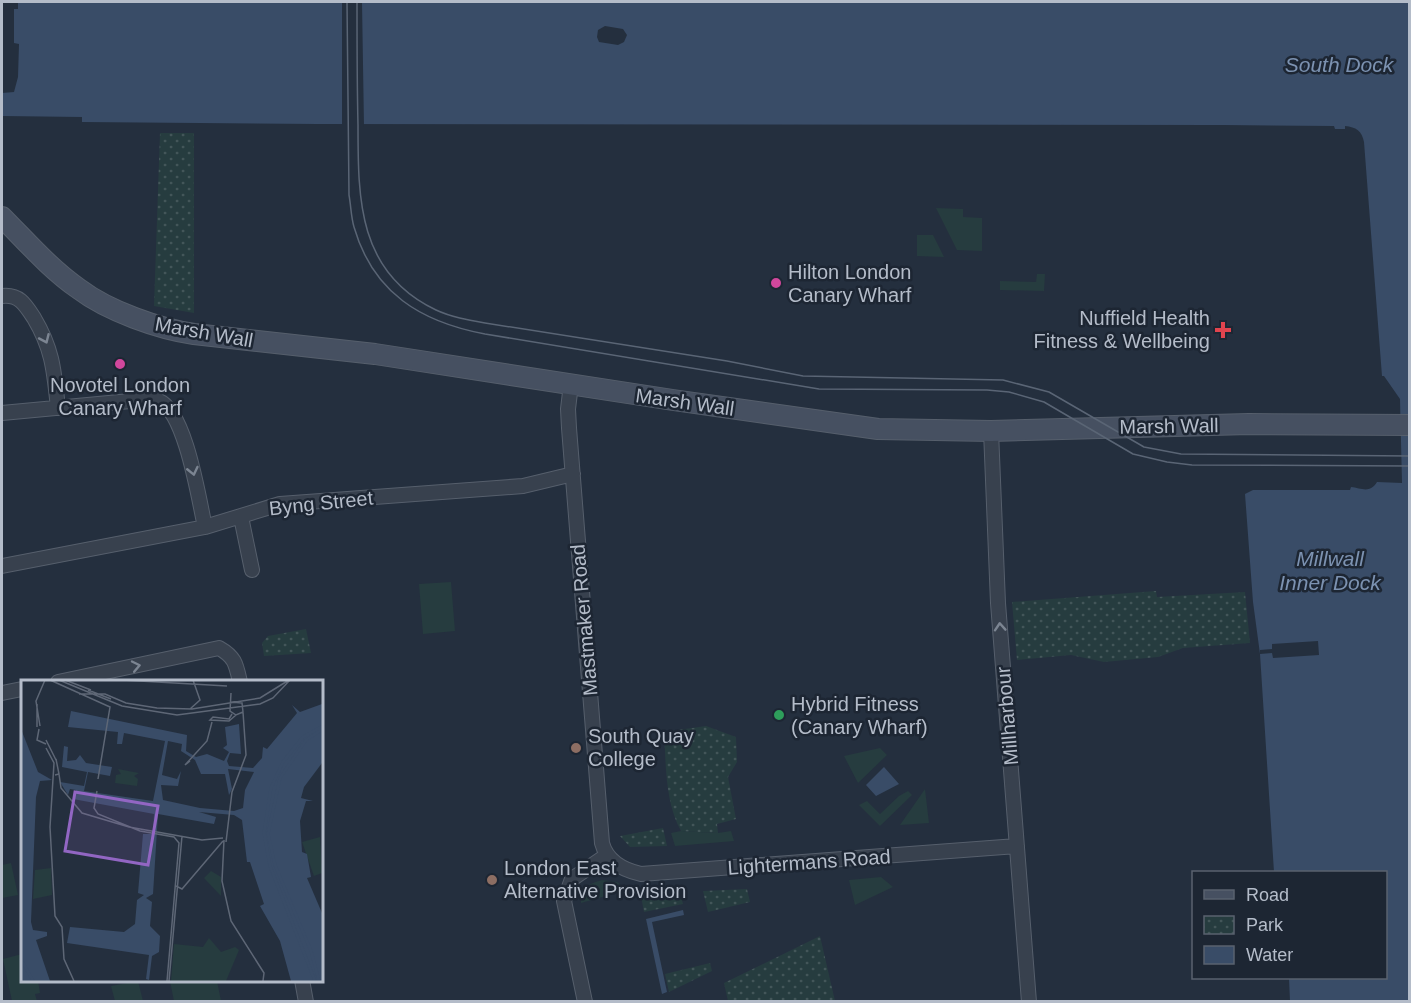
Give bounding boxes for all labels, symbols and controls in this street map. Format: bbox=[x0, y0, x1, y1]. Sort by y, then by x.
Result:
water label: South Dock bbox=[1285, 53, 1395, 76]
place label: Hilton London Canary Wharf bbox=[788, 261, 912, 306]
marker: Hilton London Canary Wharf bbox=[769, 276, 783, 290]
place label: Nuffield Health Fitness & Wellbeing bbox=[1034, 307, 1210, 352]
street label: Marsh Wall bbox=[153, 313, 255, 351]
marker: Nuffield Health Fitness & Wellbeing bbox=[1214, 321, 1232, 339]
one-way arrow bbox=[38, 332, 50, 343]
marker: Novotel London Canary Wharf bbox=[113, 357, 127, 371]
place label: Novotel London Canary Wharf bbox=[50, 374, 190, 419]
street label: Marsh Wall bbox=[634, 384, 736, 420]
street label: Marsh Wall bbox=[1119, 414, 1219, 438]
one-way arrow bbox=[185, 466, 198, 476]
street label: Byng Street bbox=[268, 487, 375, 519]
street label: Mastmaker Road bbox=[566, 543, 602, 697]
water label: Millwall Inner Dock bbox=[1279, 547, 1382, 594]
one-way arrow bbox=[994, 622, 1007, 631]
one-way arrow bbox=[131, 660, 141, 673]
street label: Millharbour bbox=[992, 665, 1022, 766]
inset map bbox=[21, 680, 322, 982]
place label: Hybrid Fitness (Canary Wharf) bbox=[791, 693, 928, 738]
marker: Hybrid Fitness (Canary Wharf) bbox=[772, 708, 786, 722]
place label: South Quay College bbox=[588, 725, 694, 770]
marker: South Quay College bbox=[569, 741, 583, 755]
street label: Lightermans Road bbox=[727, 845, 891, 879]
place label: London East Alternative Provision bbox=[504, 857, 686, 902]
legend bbox=[1192, 871, 1387, 979]
marker: London East Alternative Provision bbox=[485, 873, 499, 887]
text: Road bbox=[1246, 885, 1289, 905]
text: Park bbox=[1246, 915, 1284, 935]
text: Water bbox=[1246, 945, 1293, 965]

